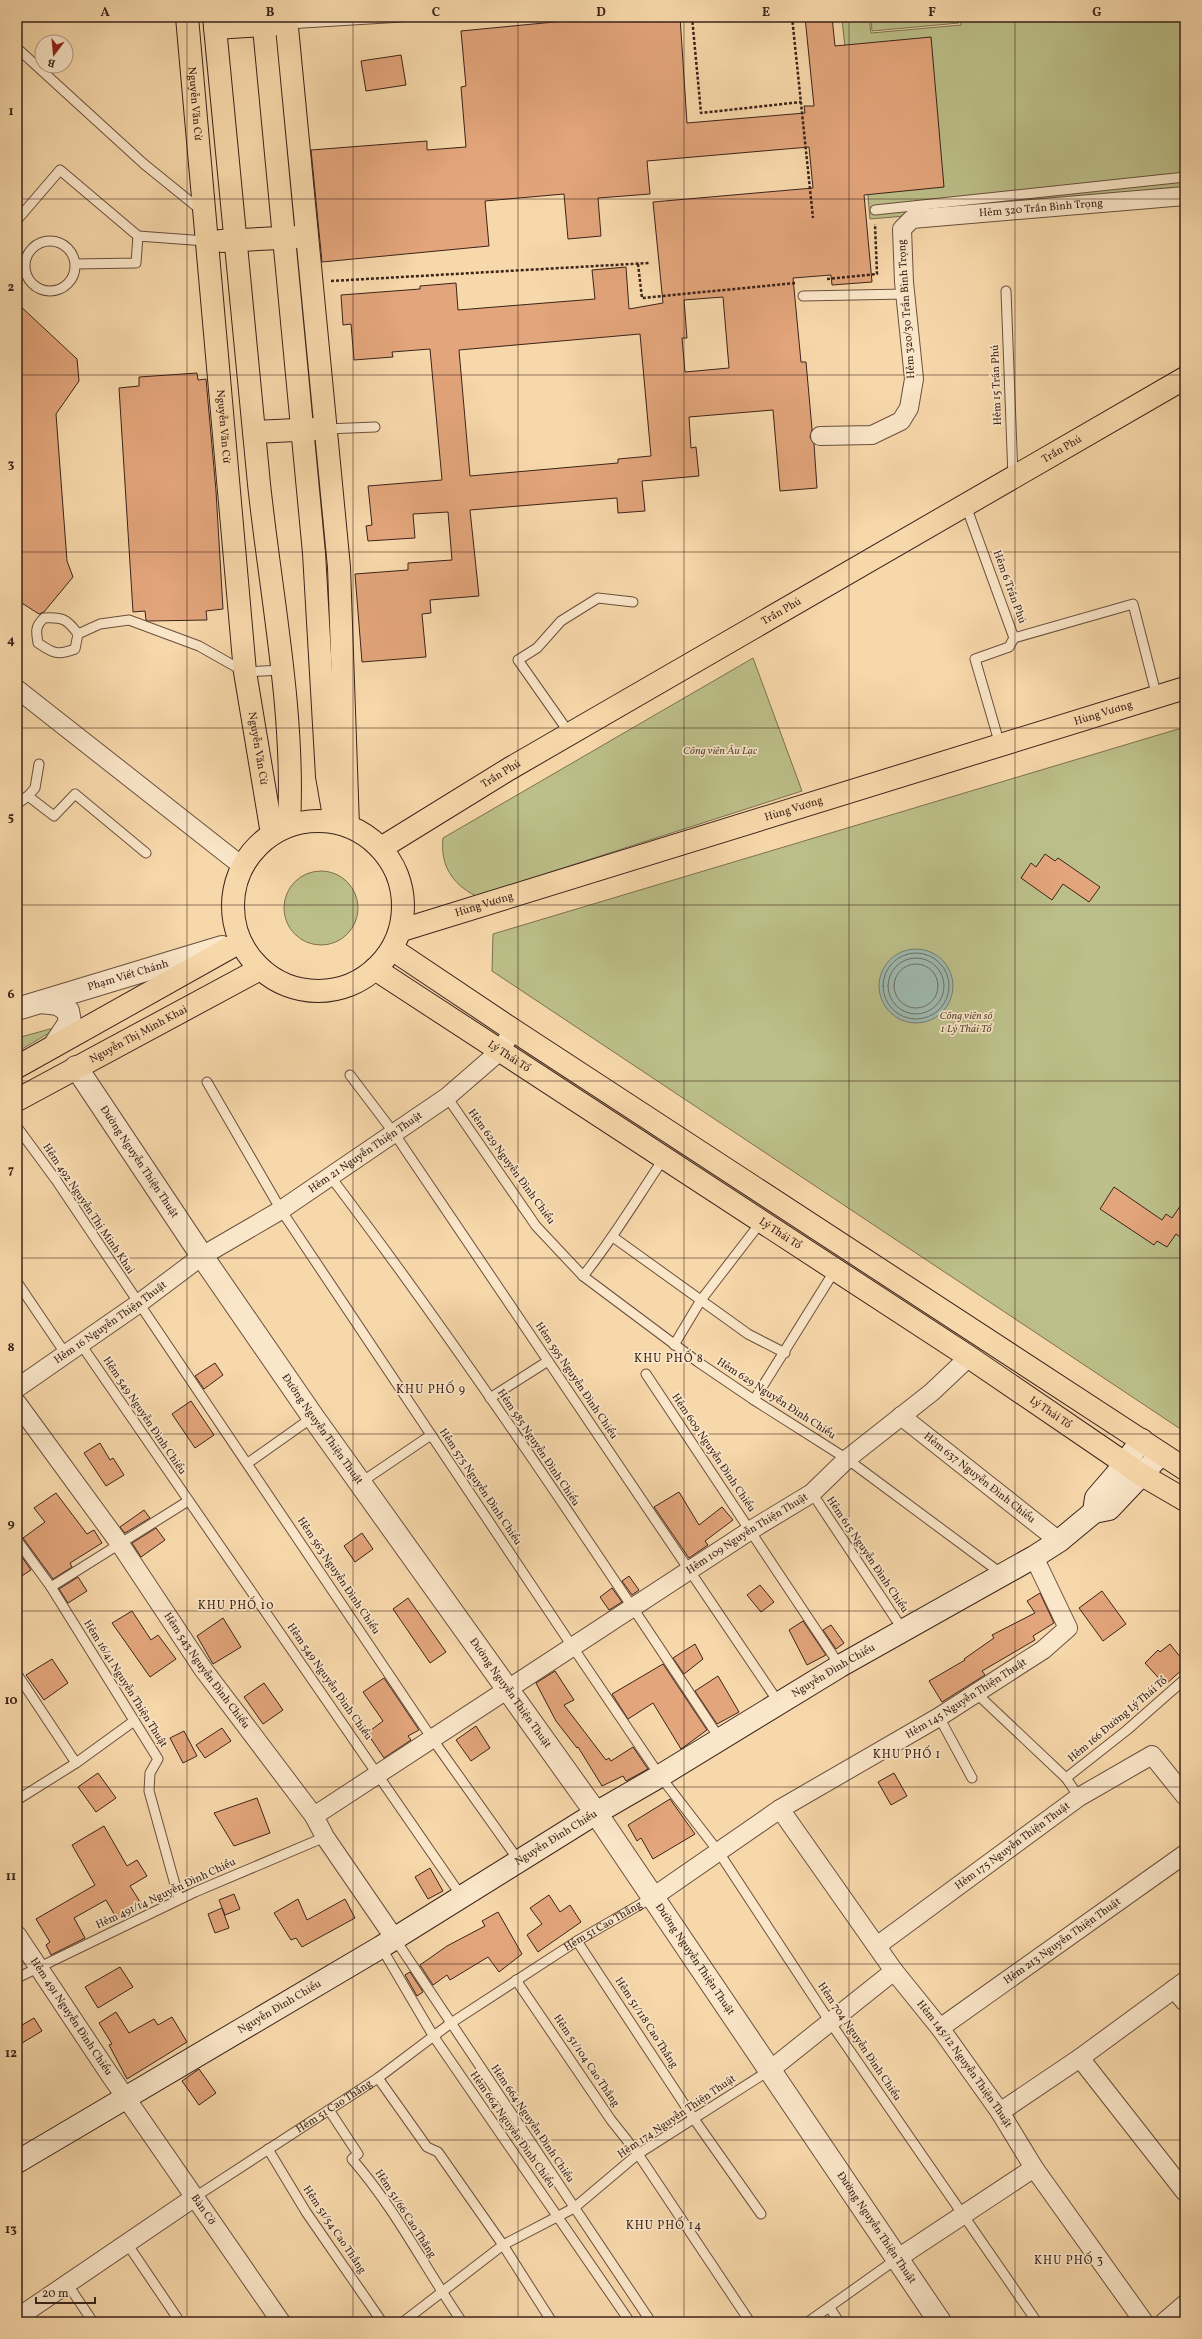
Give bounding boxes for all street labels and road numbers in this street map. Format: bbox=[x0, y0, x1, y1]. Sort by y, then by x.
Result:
street label: Nguyễn Văn Cừ bbox=[184, 66, 205, 141]
street label: Hẻm 320 Trần Bình Trọng bbox=[978, 195, 1104, 221]
street label: Hẻm 320/30 Trần Bình Trọng bbox=[895, 238, 919, 379]
street label: Hẻm 15 Trần Phú bbox=[988, 344, 1006, 426]
street label: Nguyễn Văn Cừ bbox=[213, 389, 234, 464]
street label: Trần Phú bbox=[1039, 432, 1085, 467]
street label: Hẻm 6 Trần Phú bbox=[989, 548, 1029, 626]
street label: Trần Phú bbox=[758, 594, 804, 629]
street label: Hùng Vương bbox=[1072, 697, 1135, 729]
street label: Nguyễn Văn Cừ bbox=[244, 711, 271, 786]
street label: Trần Phú bbox=[478, 756, 524, 792]
street label: Hùng Vương bbox=[763, 793, 825, 825]
street label: Hùng Vương bbox=[453, 888, 516, 921]
street label: Phạm Viết Chánh bbox=[86, 956, 171, 995]
street label: Nguyễn Thị Minh Khai bbox=[87, 1002, 190, 1067]
street label: Lý Thái Tổ bbox=[485, 1037, 533, 1076]
street label: Đường Nguyễn Thiện Thuật bbox=[96, 1103, 182, 1221]
street label: Hẻm 629 Nguyễn Ðình Chiểu bbox=[464, 1106, 558, 1228]
street label: Hẻm 21 Nguyễn Thiện Thuật bbox=[306, 1108, 426, 1197]
street label: Hẻm 492 Nguyễn Thị Minh Khai bbox=[39, 1141, 137, 1277]
street label: Lý Thái Tổ bbox=[756, 1214, 804, 1253]
street label: Hẻm 16 Nguyễn Thiện Thuật bbox=[51, 1277, 170, 1368]
street label: Hẻm 595 Nguyễn Ðình Chiểu bbox=[531, 1320, 621, 1442]
street label: Hẻm 549 Nguyễn Ðình Chiểu bbox=[99, 1354, 189, 1478]
street label: Hẻm 629 Nguyễn Ðình Chiểu bbox=[713, 1355, 839, 1443]
street label: Đường Nguyễn Thiện Thuật bbox=[278, 1371, 367, 1488]
street label: Hẻm 585 Nguyễn Ðình Chiểu bbox=[493, 1386, 583, 1510]
street label: Hẻm 609 Nguyễn Ðình Chiểu bbox=[668, 1391, 758, 1515]
street label: Lý Thái Tổ bbox=[1026, 1393, 1074, 1432]
street label: Hẻm 575 Nguyễn Ðình Chiểu bbox=[435, 1426, 525, 1548]
street label: Hẻm 637 Nguyễn Ðình Chiểu bbox=[920, 1429, 1039, 1527]
street label: Hẻm 109 Nguyễn Thiện Thuật bbox=[683, 1490, 811, 1578]
street label: Hẻm 615 Nguyễn Ðình Chiểu bbox=[822, 1494, 912, 1616]
street label: Hẻm 563 Nguyễn Ðình Chiểu bbox=[293, 1514, 383, 1638]
street label: Hẻm 543 Nguyễn Ðình Chiểu bbox=[160, 1610, 253, 1732]
street label: Hẻm 16/41 Nguyễn Thiện Thuật bbox=[79, 1617, 171, 1751]
street label: Hẻm 549 Nguyễn Ðình Chiểu bbox=[283, 1621, 375, 1743]
street label: Đường Nguyễn Thiện Thuật bbox=[466, 1635, 555, 1751]
street label: Nguyễn Đình Chiểu bbox=[789, 1640, 878, 1701]
street label: Hẻm 145 Nguyễn Thiện Thuật bbox=[903, 1655, 1030, 1742]
street label: Hẻm 166 Đường Lý Thái Tổ bbox=[1065, 1674, 1171, 1766]
street label: Hẻm 175 Nguyễn Thiện Thuật bbox=[952, 1798, 1073, 1893]
street label: Nguyễn Đình Chiểu bbox=[512, 1806, 600, 1869]
street label: Hẻm 491/14 Nguyễn Ðình Chiểu bbox=[94, 1855, 238, 1933]
street label: Hẻm 213 Nguyễn Thiện Thuật bbox=[1001, 1894, 1124, 1988]
street label: Hẻm 51 Cao Thắng bbox=[561, 1897, 645, 1955]
street label: Đường Nguyễn Thiện Thuật bbox=[652, 1900, 738, 2018]
street label: Hẻm 491 Nguyễn Ðình Chiểu bbox=[27, 1955, 116, 2079]
street label: Hẻm 51/118 Cao Thắng bbox=[611, 1975, 681, 2072]
street label: Nguyễn Đình Chiểu bbox=[235, 1976, 324, 2037]
street label: Hẻm 704 Nguyễn Đình Chiểu bbox=[814, 1980, 904, 2104]
street label: Hẻm 145/12 Nguyễn Thiện Thuật bbox=[913, 1997, 1016, 2131]
street label: Hẻm 51/104 Cao Thắng bbox=[549, 2012, 623, 2111]
street label: Hẻm 664 Nguyễn Ðình Chiểu bbox=[487, 2062, 577, 2186]
street label: Hẻm 664 Nguyễn Đình Chiểu bbox=[466, 2069, 558, 2191]
street label: Hẻm 174 Nguyễn Thiện Thuật bbox=[615, 2072, 739, 2162]
street label: Hẻm 51 Cao Thắng bbox=[293, 2076, 376, 2137]
street label: Hẻm 51/66 Cao Thắng bbox=[371, 2167, 439, 2262]
street label: Đường Nguyễn Thiện Thuật bbox=[833, 2169, 920, 2287]
street label: Hẻm 51/54 Cao Thắng bbox=[299, 2183, 369, 2277]
street label: Bàn Cờ bbox=[187, 2191, 219, 2228]

